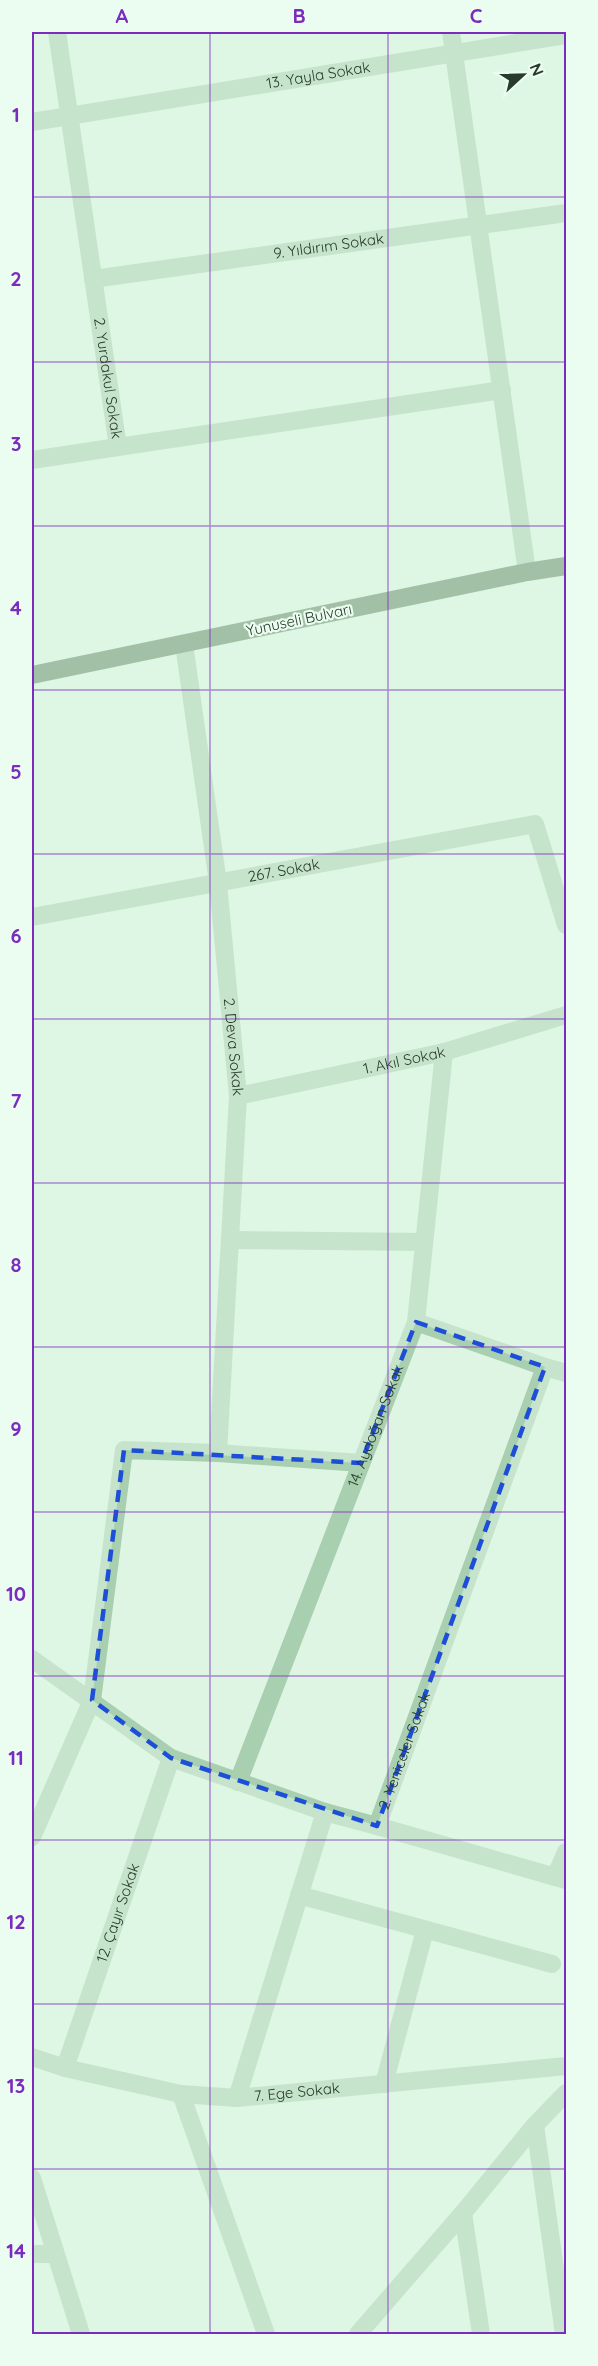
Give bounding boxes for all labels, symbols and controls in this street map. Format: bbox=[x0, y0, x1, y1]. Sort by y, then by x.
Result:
text: A bbox=[116, 3, 129, 28]
text: B bbox=[292, 3, 306, 28]
text: C bbox=[470, 3, 483, 28]
north arrow bbox=[493, 45, 553, 105]
street label: 13. Yayla Sokak bbox=[265, 57, 372, 93]
text: N bbox=[525, 60, 548, 79]
text: 1 bbox=[12, 102, 20, 127]
street label: 9. Yıldırım Sokak bbox=[272, 229, 385, 263]
text: 2 bbox=[10, 266, 22, 291]
street label: 2. Yurdakul Sokak bbox=[90, 316, 127, 440]
text: 3 bbox=[11, 431, 21, 456]
text: 4 bbox=[10, 595, 22, 620]
street label: Yunuseli Bulvarı bbox=[244, 599, 353, 640]
text: 5 bbox=[10, 759, 22, 784]
street label: 267. Sokak bbox=[246, 854, 321, 886]
text: 6 bbox=[10, 923, 22, 948]
street label: 2. Deva Sokak bbox=[220, 997, 248, 1097]
street label: 1. Akıl Sokak bbox=[361, 1042, 447, 1078]
text: 7 bbox=[11, 1088, 22, 1113]
text: 8 bbox=[11, 1252, 22, 1277]
street label: 14. Aydoğan Sokak bbox=[343, 1362, 408, 1490]
text: 9 bbox=[10, 1416, 22, 1441]
text: 10 bbox=[6, 1581, 26, 1606]
street label: 2. Yeniceler Sokak bbox=[374, 1689, 434, 1812]
text: 11 bbox=[8, 1745, 24, 1770]
street label: 12. Çayır Sokak bbox=[92, 1860, 143, 1965]
text: 12 bbox=[6, 1909, 26, 1934]
text: 13 bbox=[7, 2073, 25, 2098]
street label: 7. Ege Sokak bbox=[253, 2078, 341, 2105]
text: 14 bbox=[6, 2238, 26, 2263]

